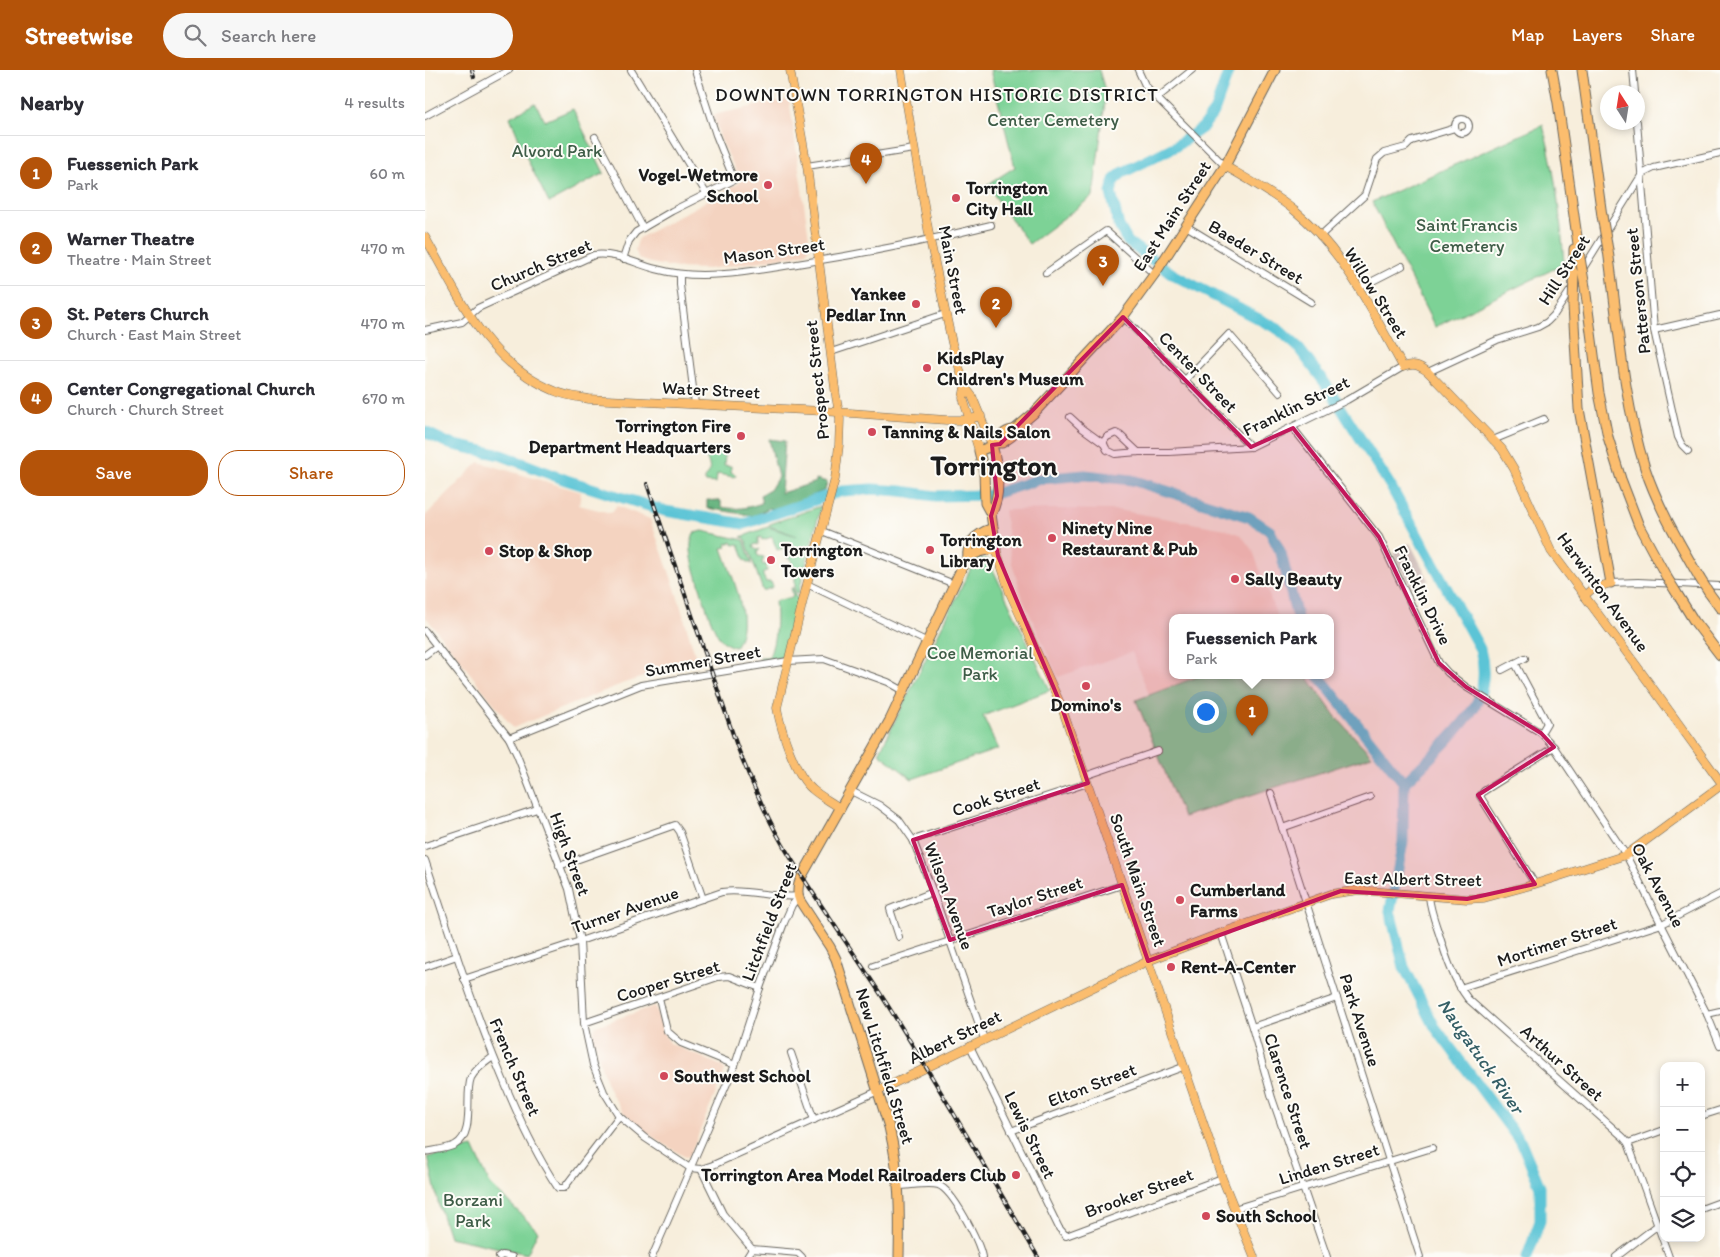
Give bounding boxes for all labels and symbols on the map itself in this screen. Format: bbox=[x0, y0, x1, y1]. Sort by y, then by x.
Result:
district label: DOWNTOWN TORRINGTON HISTORIC DISTRICT bbox=[715, 83, 1159, 106]
north arrow bbox=[1600, 85, 1645, 130]
park label: Center Cemetery bbox=[987, 109, 1119, 131]
park label: Alvord Park bbox=[512, 140, 603, 162]
pin: 4 bbox=[850, 143, 882, 184]
street label: East Main Street bbox=[1128, 156, 1216, 275]
place label: Vogel-Wetmore School bbox=[638, 164, 759, 207]
place label: Torrington City Hall bbox=[965, 177, 1048, 220]
marker: Vogel-Wetmore School bbox=[762, 179, 774, 191]
marker: Torrington City Hall bbox=[950, 192, 962, 204]
park label: Saint Francis Cemetery bbox=[1416, 214, 1518, 257]
street label: Baeder Street bbox=[1205, 215, 1308, 289]
street label: Main Street bbox=[934, 224, 972, 317]
street label: Patterson Street bbox=[1620, 227, 1656, 355]
street label: Hill Street bbox=[1533, 231, 1595, 309]
street label: Mason Street bbox=[722, 233, 826, 269]
street label: Church Street bbox=[487, 234, 595, 296]
street label: Willow Street bbox=[1339, 243, 1413, 343]
pin: 3 bbox=[1087, 245, 1119, 286]
place label: Yankee Pedlar Inn bbox=[826, 283, 906, 326]
pin: 2 bbox=[980, 287, 1012, 328]
marker: Yankee Pedlar Inn bbox=[910, 298, 922, 310]
street label: Prospect Street bbox=[800, 319, 834, 441]
street label: Center Street bbox=[1154, 327, 1242, 417]
place label: KidsPlay Children's Museum bbox=[937, 347, 1084, 390]
marker: KidsPlay Children's Museum bbox=[921, 362, 933, 374]
street label: Franklin Street bbox=[1239, 371, 1353, 441]
street label: Water Street bbox=[661, 376, 761, 404]
place label: Torrington Fire Department Headquarters bbox=[529, 415, 731, 458]
place label: Tanning & Nails Salon bbox=[881, 421, 1051, 443]
marker: Tanning & Nails Salon bbox=[866, 426, 878, 438]
marker: Torrington Fire Department Headquarters bbox=[735, 430, 747, 442]
district label: Torrington bbox=[930, 448, 1058, 482]
place label: Ninety Nine Restaurant & Pub bbox=[1062, 517, 1198, 560]
street label: Harwinton Avenue bbox=[1552, 528, 1654, 656]
place label: Torrington Library bbox=[939, 529, 1022, 572]
marker: Ninety Nine Restaurant & Pub bbox=[1046, 532, 1058, 544]
place label: Torrington Towers bbox=[780, 539, 863, 582]
place label: Stop & Shop bbox=[499, 540, 593, 562]
street label: Franklin Drive bbox=[1389, 541, 1457, 649]
marker: Torrington Library bbox=[924, 544, 936, 556]
marker: Stop & Shop bbox=[483, 545, 495, 557]
marker: Torrington Towers bbox=[765, 554, 777, 566]
place label: Sally Beauty bbox=[1245, 568, 1342, 590]
marker: Sally Beauty bbox=[1229, 573, 1241, 585]
street label: Summer Street bbox=[643, 640, 763, 682]
park label: Coe Memorial Park bbox=[927, 642, 1033, 685]
marker: Domino's bbox=[1080, 680, 1092, 692]
place label: Domino's bbox=[1050, 694, 1122, 716]
pin: 1 bbox=[1236, 695, 1268, 736]
your location bbox=[1193, 699, 1219, 725]
street label: Cook Street bbox=[949, 772, 1043, 822]
street label: High Street bbox=[545, 809, 595, 899]
street label: South Main Street bbox=[1105, 810, 1171, 950]
street label: Wilson Avenue bbox=[919, 839, 979, 953]
street label: Oak Avenue bbox=[1626, 839, 1690, 931]
street label: Litchfield Street bbox=[736, 860, 802, 984]
street label: East Albert Street bbox=[1344, 867, 1482, 891]
street label: Taylor Street bbox=[984, 871, 1086, 923]
place label: Cumberland Farms bbox=[1190, 879, 1286, 922]
street label: Turner Avenue bbox=[569, 881, 681, 939]
marker: Cumberland Farms bbox=[1174, 894, 1186, 906]
street label: Mortimer Street bbox=[1494, 912, 1620, 972]
street label: Cooper Street bbox=[614, 955, 723, 1007]
place label: Rent-A-Center bbox=[1181, 956, 1297, 978]
marker: Rent-A-Center bbox=[1165, 961, 1177, 973]
street label: Park Avenue bbox=[1335, 971, 1385, 1069]
street label: New Litchfield Street bbox=[851, 985, 919, 1147]
water label: Naugatuck River bbox=[1433, 994, 1531, 1120]
street label: Albert Street bbox=[905, 1005, 1005, 1069]
street label: French Street bbox=[484, 1015, 546, 1120]
street label: Arthur Street bbox=[1516, 1020, 1608, 1106]
street label: Clarence Street bbox=[1259, 1030, 1317, 1152]
street label: Elton Street bbox=[1045, 1058, 1140, 1112]
place label: Southwest School bbox=[674, 1065, 811, 1087]
marker: Southwest School bbox=[658, 1070, 670, 1082]
street label: Lewis Street bbox=[999, 1088, 1061, 1183]
street label: Linden Street bbox=[1276, 1138, 1382, 1190]
street label: Brooker Street bbox=[1082, 1163, 1196, 1223]
place label: Torrington Area Model Railroaders Club bbox=[700, 1164, 1006, 1186]
marker: Torrington Area Model Railroaders Club bbox=[1010, 1169, 1022, 1181]
park label: Borzani Park bbox=[443, 1189, 503, 1232]
place label: South School bbox=[1216, 1205, 1318, 1227]
marker: South School bbox=[1200, 1210, 1212, 1222]

